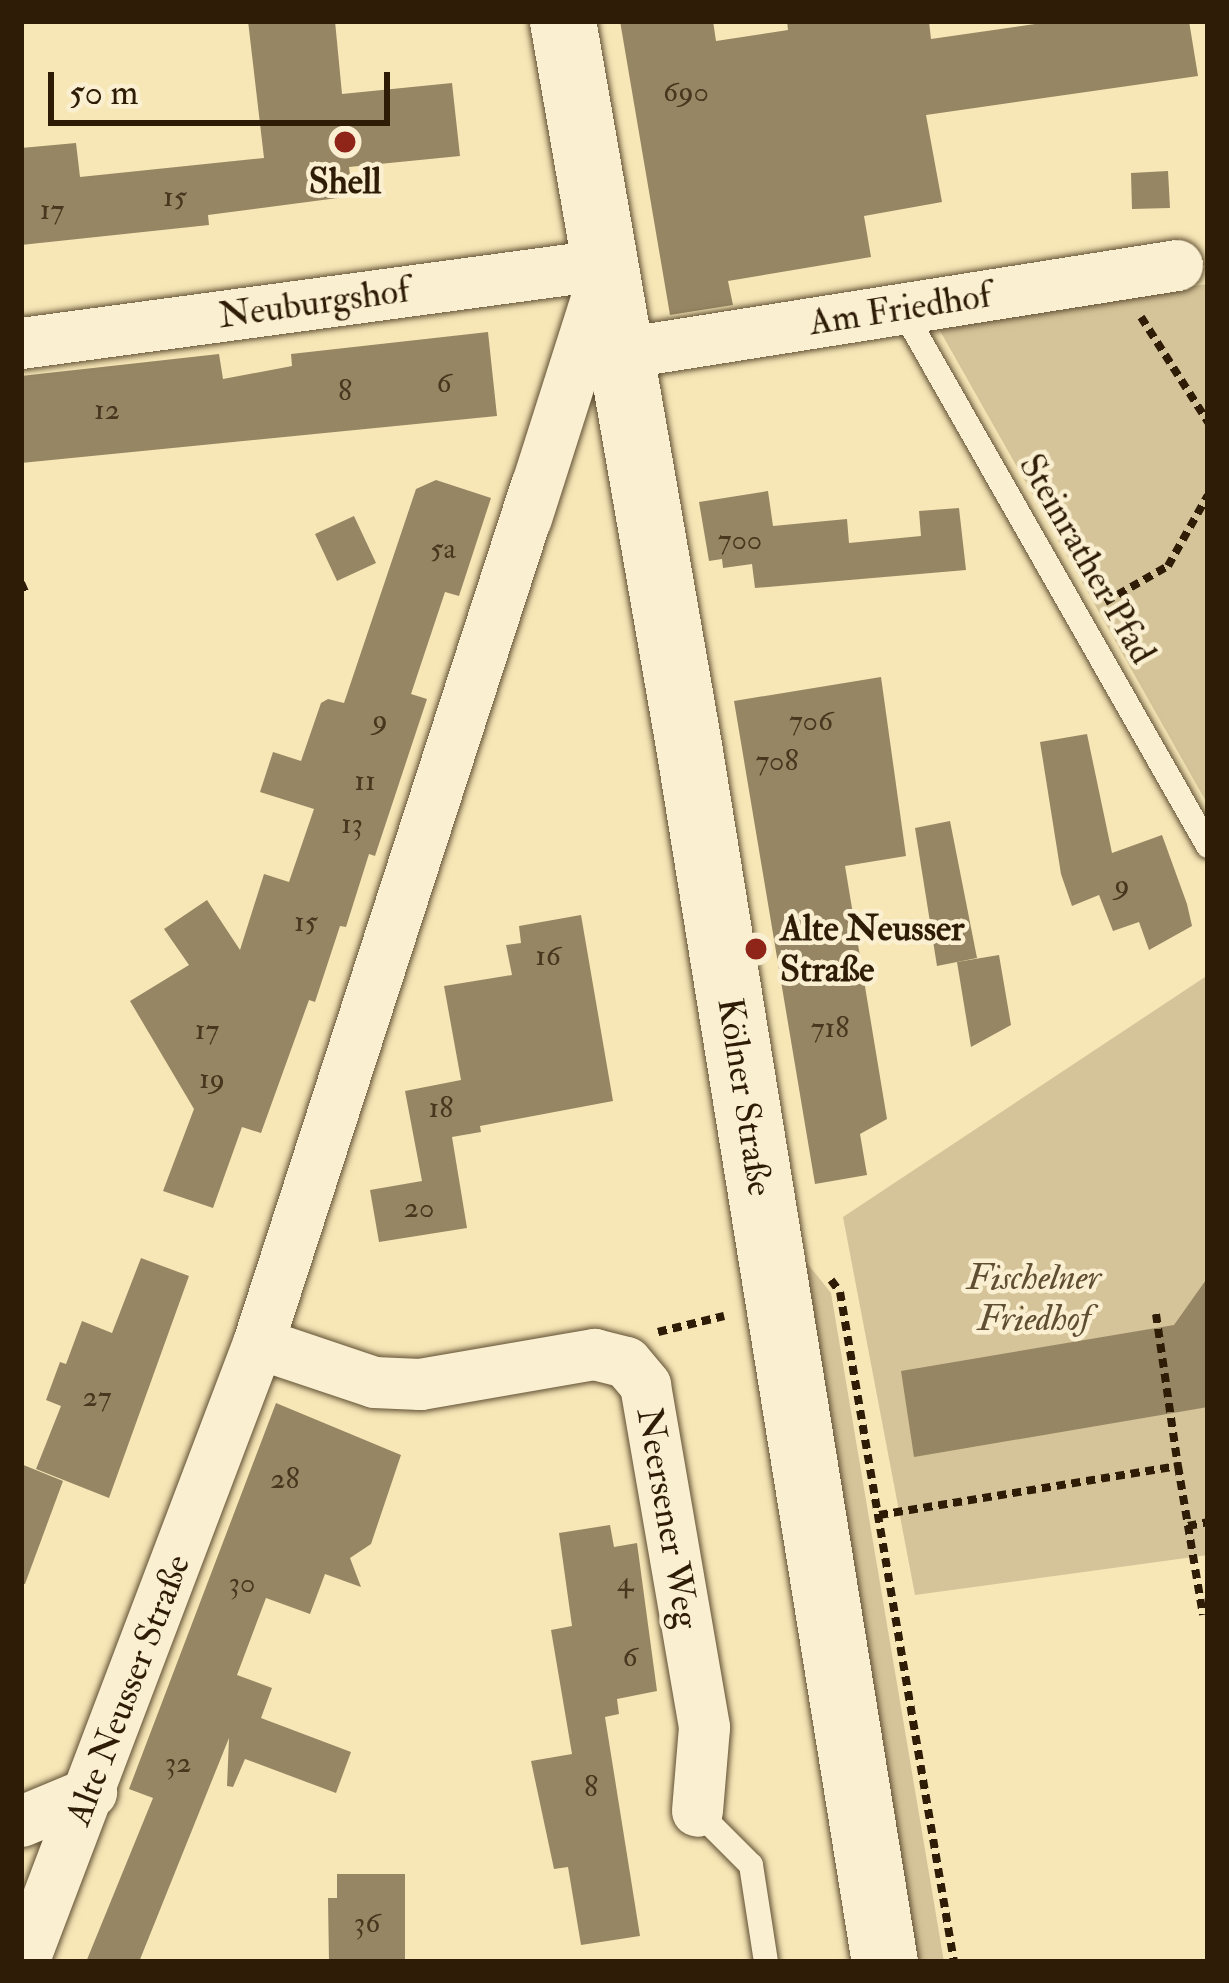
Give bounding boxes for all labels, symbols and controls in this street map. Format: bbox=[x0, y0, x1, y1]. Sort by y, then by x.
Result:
scale bar bbox=[54, 48, 396, 122]
text: 50 m bbox=[69, 70, 138, 115]
house number: 690 bbox=[663, 74, 709, 110]
marker: Shell bbox=[332, 129, 358, 155]
place label: Shell bbox=[309, 160, 381, 204]
house number: 15 bbox=[163, 179, 187, 215]
house number: 17 bbox=[40, 192, 64, 228]
street label: Neuburgshof bbox=[216, 268, 412, 338]
street label: Am Friedhof bbox=[806, 273, 994, 345]
house number: 6 bbox=[436, 365, 452, 401]
house number: 8 bbox=[338, 373, 352, 409]
house number: 12 bbox=[94, 392, 120, 428]
street label: Steinrather Pfad bbox=[1010, 447, 1164, 671]
house number: 700 bbox=[718, 522, 762, 558]
house number: 5a bbox=[430, 531, 456, 567]
house number: 9 bbox=[372, 702, 388, 738]
house number: 706 bbox=[789, 703, 833, 739]
house number: 708 bbox=[755, 743, 799, 779]
house number: 11 bbox=[354, 763, 376, 799]
house number: 13 bbox=[341, 806, 363, 842]
house number: 9 bbox=[1114, 867, 1130, 903]
house number: 15 bbox=[294, 904, 318, 940]
place label: Alte Neusser Straße bbox=[780, 906, 964, 991]
marker: Alte Neusser Straße bbox=[743, 936, 769, 962]
house number: 16 bbox=[535, 938, 561, 974]
street label: Kölner Straße bbox=[708, 995, 782, 1199]
house number: 718 bbox=[811, 1010, 849, 1046]
house number: 17 bbox=[195, 1012, 219, 1048]
house number: 19 bbox=[199, 1061, 225, 1097]
house number: 18 bbox=[429, 1090, 453, 1126]
house number: 20 bbox=[404, 1190, 434, 1226]
park label: Fischelner Friedhof bbox=[967, 1255, 1101, 1340]
house number: 27 bbox=[83, 1379, 111, 1415]
street label: Neersener Weg bbox=[627, 1404, 709, 1632]
house number: 28 bbox=[270, 1461, 300, 1497]
street label: Alte Neusser Straße bbox=[57, 1549, 199, 1831]
house number: 4 bbox=[617, 1564, 633, 1600]
house number: 30 bbox=[229, 1565, 255, 1601]
house number: 6 bbox=[622, 1639, 638, 1675]
house number: 32 bbox=[165, 1745, 191, 1781]
house number: 8 bbox=[584, 1769, 598, 1805]
house number: 36 bbox=[354, 1905, 380, 1941]

